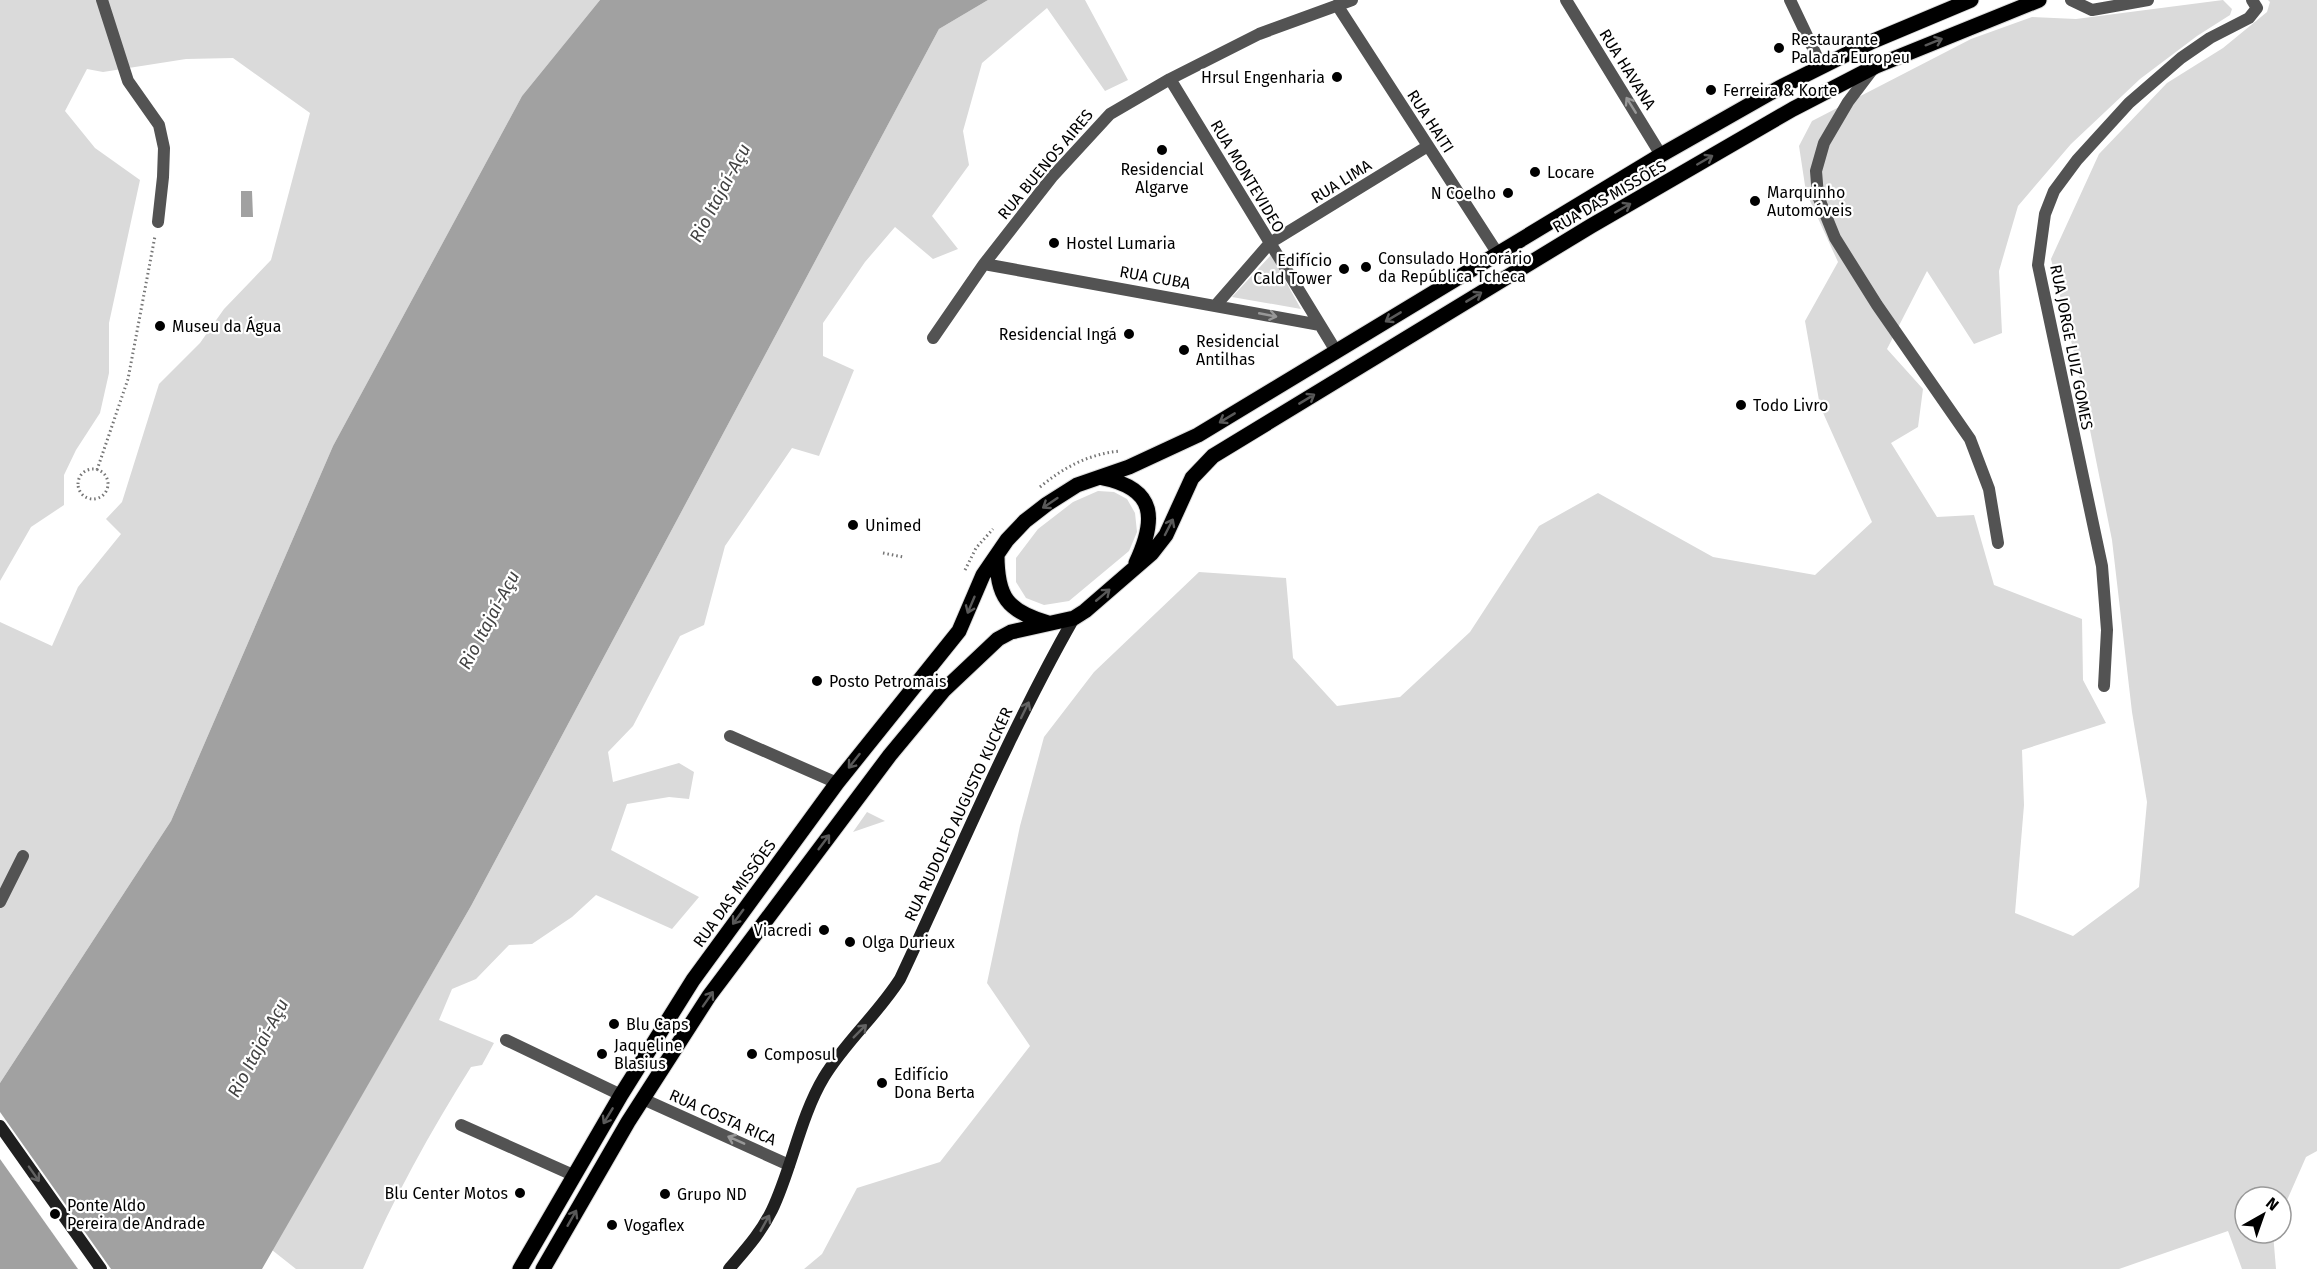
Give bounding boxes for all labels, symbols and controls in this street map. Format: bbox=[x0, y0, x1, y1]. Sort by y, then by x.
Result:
street label: RUA HAVANA bbox=[1595, 26, 1660, 114]
place label: Restaurante Paladar Europeu bbox=[1791, 30, 1910, 67]
one-way arrow bbox=[1924, 36, 1943, 47]
marker: Restaurante Paladar Europeu bbox=[1772, 41, 1786, 55]
place label: Hrsul Engenharia bbox=[1201, 68, 1325, 87]
marker: Hrsul Engenharia bbox=[1330, 70, 1344, 84]
place label: Ferreira & Korte bbox=[1723, 81, 1838, 100]
marker: Ferreira & Korte bbox=[1704, 83, 1718, 97]
street label: RUA HAITI bbox=[1403, 86, 1458, 156]
one-way arrow bbox=[1624, 97, 1636, 114]
street label: RUA BUENOS AIRES bbox=[994, 105, 1097, 223]
street label: RUA MONTEVIDEO bbox=[1206, 117, 1289, 236]
water label: Rio Itajaí-Açu bbox=[685, 140, 755, 246]
marker: Residencial Algarve bbox=[1155, 143, 1169, 157]
one-way arrow bbox=[1696, 154, 1713, 166]
street label: RUA LIMA bbox=[1308, 155, 1376, 207]
street label: RUA DAS MISSÕES bbox=[1549, 156, 1670, 237]
place label: Residencial Algarve bbox=[1120, 160, 1204, 197]
place label: Locare bbox=[1547, 163, 1595, 182]
marker: Locare bbox=[1528, 165, 1542, 179]
place label: Marquinho Automóveis bbox=[1767, 183, 1852, 220]
place label: N Coelho bbox=[1431, 184, 1496, 203]
marker: N Coelho bbox=[1501, 186, 1515, 200]
marker: Marquinho Automóveis bbox=[1748, 194, 1762, 208]
one-way arrow bbox=[1614, 202, 1631, 214]
place label: Hostel Lumaria bbox=[1066, 234, 1176, 253]
marker: Hostel Lumaria bbox=[1047, 236, 1061, 250]
place label: Consulado Honorário da República Tcheca bbox=[1378, 249, 1532, 286]
place label: Edifício Cald Tower bbox=[1253, 251, 1333, 288]
marker: Consulado Honorário da República Tcheca bbox=[1359, 260, 1373, 274]
street label: RUA CUBA bbox=[1118, 262, 1193, 293]
marker: Edifício Cald Tower bbox=[1337, 262, 1351, 276]
street label: RUA JORGE LUIZ GOMES bbox=[2046, 263, 2097, 432]
one-way arrow bbox=[1465, 291, 1482, 303]
one-way arrow bbox=[1257, 310, 1277, 321]
one-way arrow bbox=[1385, 310, 1402, 323]
place label: Museu da Água bbox=[172, 316, 281, 336]
marker: Museu da Água bbox=[153, 319, 167, 333]
place label: Residencial Ingá bbox=[999, 325, 1117, 344]
marker: Residencial Ingá bbox=[1122, 327, 1136, 341]
place label: Residencial Antilhas bbox=[1196, 332, 1280, 369]
marker: Residencial Antilhas bbox=[1177, 343, 1191, 357]
one-way arrow bbox=[1298, 392, 1315, 404]
place label: Todo Livro bbox=[1753, 396, 1828, 415]
marker: Todo Livro bbox=[1734, 398, 1748, 412]
one-way arrow bbox=[1219, 413, 1236, 425]
one-way arrow bbox=[1043, 497, 1059, 509]
place label: Unimed bbox=[865, 516, 921, 535]
marker: Unimed bbox=[846, 518, 860, 532]
one-way arrow bbox=[1164, 519, 1176, 537]
water label: Rio Itajaí-Açu bbox=[454, 567, 524, 673]
one-way arrow bbox=[1095, 589, 1111, 602]
one-way arrow bbox=[964, 596, 975, 614]
place label: Posto Petromais bbox=[829, 672, 947, 691]
marker: Posto Petromais bbox=[810, 674, 824, 688]
one-way arrow bbox=[1020, 702, 1032, 720]
street label: RUA RUDOLFO AUGUSTO KUCKER bbox=[900, 704, 1017, 924]
one-way arrow bbox=[848, 753, 861, 769]
one-way arrow bbox=[818, 835, 831, 851]
street label: RUA DAS MISSÕES bbox=[689, 836, 780, 951]
one-way arrow bbox=[732, 909, 744, 925]
place label: Viacredi bbox=[754, 921, 812, 940]
marker: Viacredi bbox=[817, 923, 831, 937]
place label: Olga Durieux bbox=[862, 933, 955, 952]
marker: Olga Durieux bbox=[843, 935, 857, 949]
one-way arrow bbox=[702, 991, 714, 1007]
water label: Rio Itajaí-Açu bbox=[223, 995, 293, 1101]
place label: Blu Caps bbox=[626, 1015, 688, 1034]
marker: Blu Caps bbox=[607, 1017, 621, 1031]
one-way arrow bbox=[852, 1024, 867, 1039]
place label: Jaqueline Blasius bbox=[614, 1036, 682, 1073]
place label: Composul bbox=[764, 1045, 836, 1064]
marker: Jaqueline Blasius bbox=[595, 1047, 609, 1061]
marker: Composul bbox=[745, 1047, 759, 1061]
place label: Edifício Dona Berta bbox=[894, 1065, 975, 1102]
marker: Edifício Dona Berta bbox=[875, 1076, 889, 1090]
street label: RUA COSTA RICA bbox=[666, 1085, 780, 1150]
one-way arrow bbox=[602, 1107, 614, 1124]
one-way arrow bbox=[727, 1134, 745, 1145]
one-way arrow bbox=[28, 1165, 40, 1181]
place label: Blu Center Motos bbox=[384, 1184, 508, 1203]
place label: Grupo ND bbox=[677, 1185, 747, 1204]
north arrow bbox=[2233, 1185, 2293, 1245]
marker: Blu Center Motos bbox=[513, 1186, 527, 1200]
marker: Grupo ND bbox=[658, 1187, 672, 1201]
text: N bbox=[2262, 1193, 2282, 1215]
place label: Ponte Aldo Pereira de Andrade bbox=[67, 1196, 205, 1233]
marker: Ponte Aldo Pereira de Andrade bbox=[48, 1207, 62, 1221]
one-way arrow bbox=[567, 1210, 579, 1227]
one-way arrow bbox=[760, 1215, 771, 1233]
place label: Vogaflex bbox=[624, 1216, 685, 1235]
marker: Vogaflex bbox=[605, 1218, 619, 1232]

